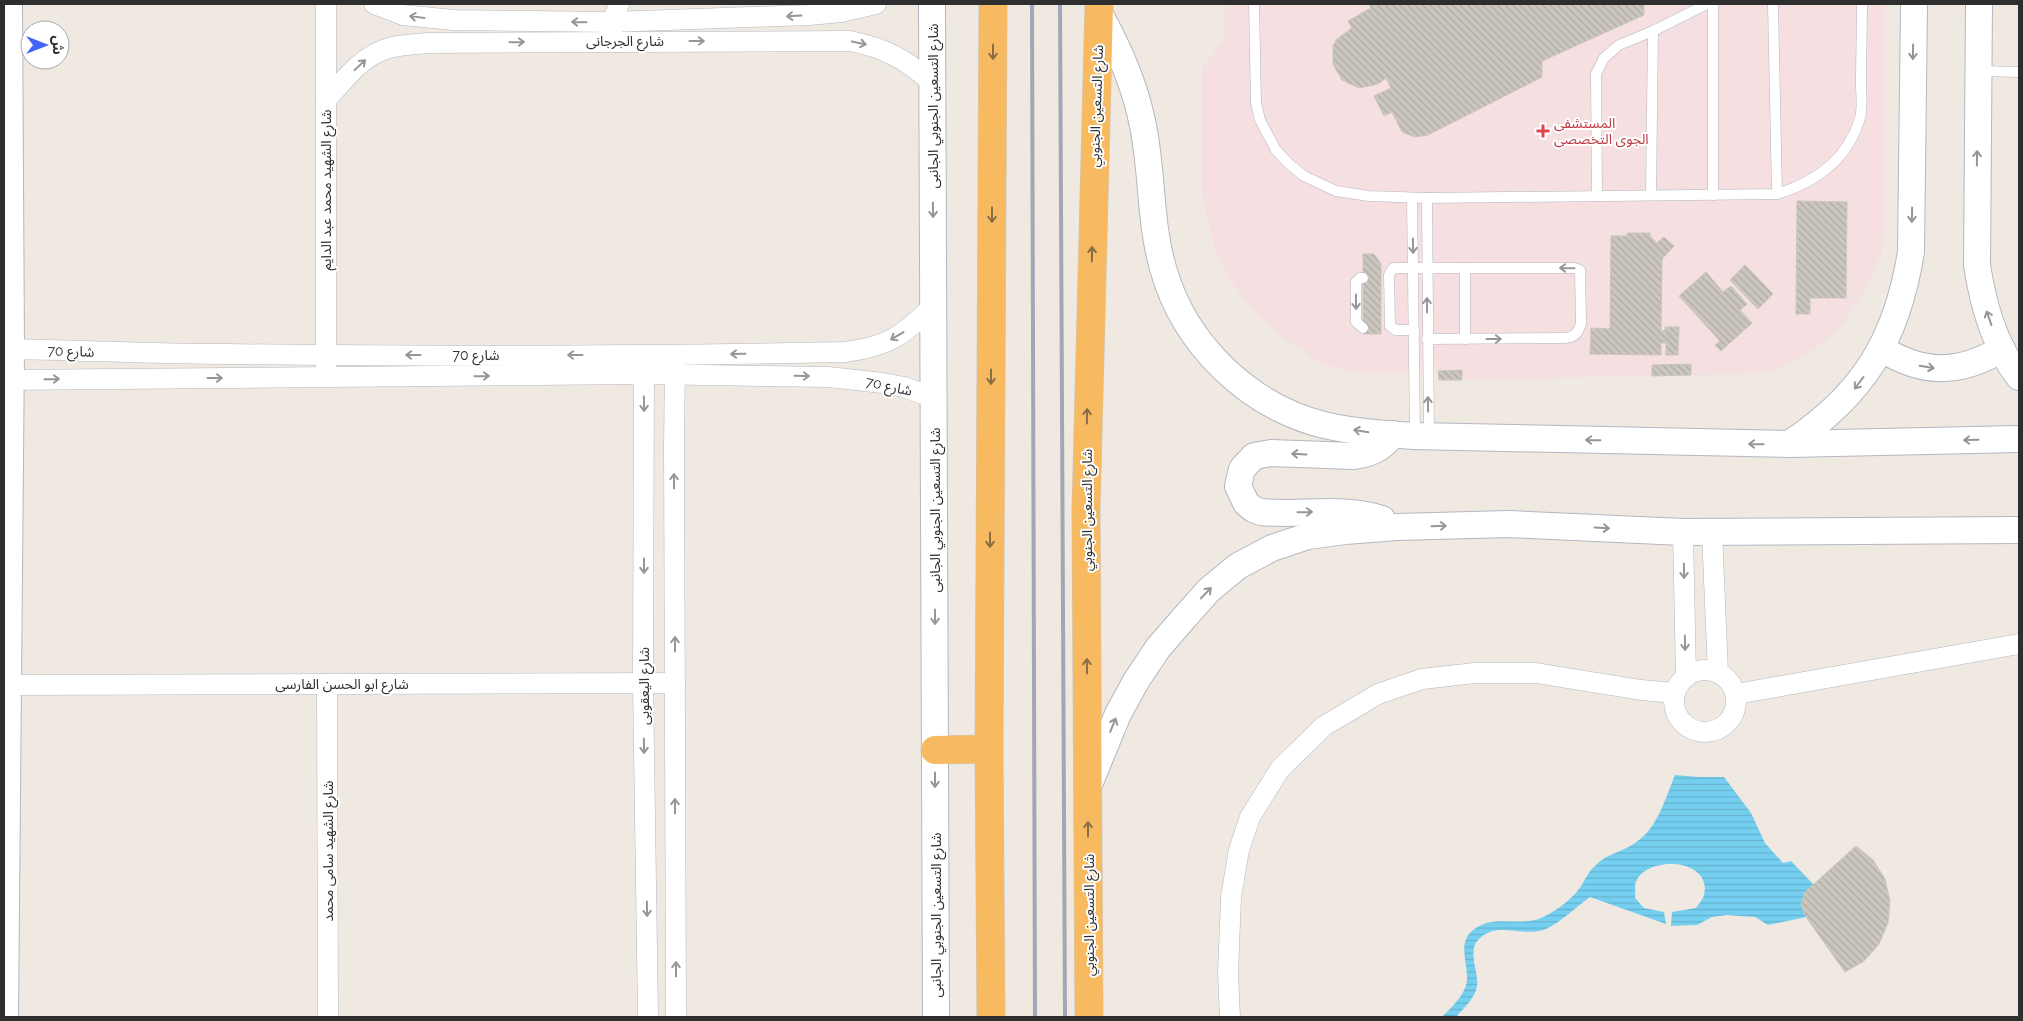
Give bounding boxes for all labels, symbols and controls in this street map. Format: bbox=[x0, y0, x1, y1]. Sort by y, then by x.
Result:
one-way arrow bbox=[409, 11, 425, 21]
one-way arrow bbox=[786, 12, 802, 21]
one-way arrow bbox=[571, 17, 588, 27]
north arrow bbox=[20, 20, 70, 70]
street label: شارع التسعين الجنوبي الجانبى bbox=[925, 23, 944, 189]
street label: شارع الجرجانى bbox=[586, 33, 664, 52]
text: ش bbox=[50, 35, 66, 55]
one-way arrow bbox=[688, 36, 704, 46]
one-way arrow bbox=[508, 37, 524, 47]
one-way arrow bbox=[850, 39, 866, 48]
one-way arrow bbox=[988, 44, 998, 60]
street label: شارع التسعين الجنوبي bbox=[1086, 44, 1109, 168]
one-way arrow bbox=[1909, 44, 1918, 60]
one-way arrow bbox=[353, 59, 366, 71]
street label: شارع الشهيد محمد عبد الدايم bbox=[318, 109, 337, 271]
place label: المستشفى الجوى التخصصى bbox=[1554, 115, 1649, 148]
marker: المستشفى الجوى التخصصى bbox=[1536, 124, 1550, 138]
one-way arrow bbox=[1972, 150, 1982, 166]
one-way arrow bbox=[928, 202, 938, 218]
one-way arrow bbox=[987, 206, 997, 223]
one-way arrow bbox=[1907, 207, 1916, 223]
one-way arrow bbox=[1408, 238, 1417, 254]
one-way arrow bbox=[1087, 246, 1096, 262]
one-way arrow bbox=[1560, 263, 1576, 273]
one-way arrow bbox=[1351, 294, 1361, 310]
one-way arrow bbox=[1422, 297, 1432, 314]
one-way arrow bbox=[1984, 311, 1993, 327]
one-way arrow bbox=[891, 332, 905, 342]
one-way arrow bbox=[1485, 334, 1501, 343]
street label: شارع 70 bbox=[47, 342, 95, 363]
street label: شارع 70 bbox=[453, 347, 499, 366]
one-way arrow bbox=[730, 349, 746, 358]
one-way arrow bbox=[405, 350, 421, 360]
one-way arrow bbox=[567, 350, 584, 360]
one-way arrow bbox=[1919, 362, 1935, 372]
one-way arrow bbox=[986, 369, 996, 385]
one-way arrow bbox=[474, 371, 490, 381]
one-way arrow bbox=[794, 371, 810, 381]
one-way arrow bbox=[206, 373, 223, 383]
street label: شارع 70 bbox=[864, 373, 914, 402]
one-way arrow bbox=[44, 374, 60, 384]
one-way arrow bbox=[1853, 376, 1864, 389]
one-way arrow bbox=[639, 395, 649, 411]
one-way arrow bbox=[1423, 396, 1433, 412]
one-way arrow bbox=[1083, 408, 1092, 424]
one-way arrow bbox=[1353, 426, 1369, 436]
street label: شارع التسعين الجنوبي الجانبى bbox=[927, 427, 946, 593]
one-way arrow bbox=[1585, 435, 1602, 445]
one-way arrow bbox=[1963, 435, 1979, 445]
one-way arrow bbox=[1748, 439, 1764, 449]
street label: شارع التسعين الجنوبي bbox=[1079, 449, 1098, 571]
one-way arrow bbox=[1292, 449, 1308, 458]
one-way arrow bbox=[669, 473, 679, 490]
one-way arrow bbox=[1297, 508, 1313, 517]
one-way arrow bbox=[1431, 521, 1447, 531]
one-way arrow bbox=[1593, 524, 1609, 533]
one-way arrow bbox=[985, 532, 995, 548]
one-way arrow bbox=[639, 558, 649, 574]
one-way arrow bbox=[1679, 562, 1689, 578]
one-way arrow bbox=[1200, 587, 1212, 599]
one-way arrow bbox=[930, 609, 940, 625]
one-way arrow bbox=[1680, 634, 1690, 651]
one-way arrow bbox=[670, 636, 680, 652]
street label: شارع اليعقوبى bbox=[636, 647, 655, 725]
one-way arrow bbox=[1082, 658, 1092, 674]
street label: شارع ابو الحسن الفارسى bbox=[275, 676, 409, 695]
one-way arrow bbox=[1109, 718, 1119, 733]
one-way arrow bbox=[639, 738, 649, 754]
one-way arrow bbox=[930, 772, 940, 788]
street label: شارع الشهيد سامى محمد bbox=[320, 780, 339, 922]
one-way arrow bbox=[670, 798, 680, 814]
one-way arrow bbox=[1083, 821, 1093, 837]
street label: شارع التسعين الجنوبي الجانبى bbox=[928, 832, 947, 998]
street label: شارع التسعين الجنوبي bbox=[1081, 854, 1100, 976]
one-way arrow bbox=[642, 900, 651, 916]
one-way arrow bbox=[671, 961, 681, 977]

